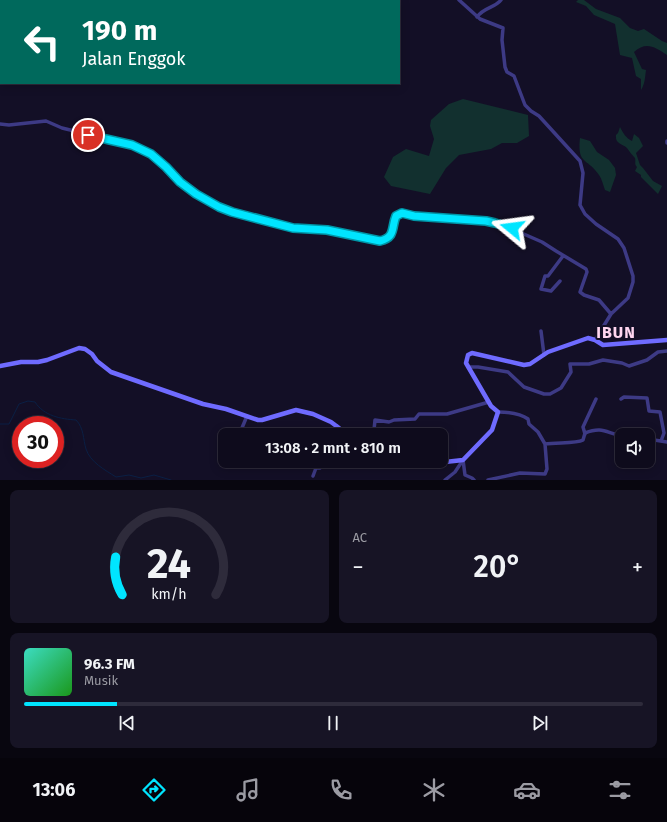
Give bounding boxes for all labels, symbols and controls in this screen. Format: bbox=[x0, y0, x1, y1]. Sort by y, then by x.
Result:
text: 190 m bbox=[82, 14, 157, 47]
icon: left bbox=[16, 16, 68, 68]
text: Jalan Enggok bbox=[82, 48, 186, 70]
pin bbox=[71, 118, 105, 152]
icon: arrive bbox=[77, 124, 99, 146]
position arrow bbox=[491, 207, 533, 249]
district label: IBUN bbox=[596, 323, 636, 342]
speed limit sign: 30 bbox=[12, 416, 64, 468]
map controls bbox=[615, 428, 655, 468]
button: sound bbox=[615, 428, 655, 468]
text: 13:08 · 2 mnt · 810 m bbox=[265, 439, 401, 457]
text: AC bbox=[353, 530, 367, 545]
text: 24 bbox=[147, 538, 191, 588]
text: 20° bbox=[474, 549, 522, 585]
text: − bbox=[353, 554, 364, 581]
text: + bbox=[632, 554, 643, 581]
text: km/h bbox=[152, 585, 187, 602]
text: 96.3 FM bbox=[84, 655, 135, 673]
text: Musik bbox=[84, 673, 118, 688]
icon: previous bbox=[116, 712, 138, 734]
icon: pause bbox=[322, 712, 344, 734]
icon: next bbox=[529, 712, 551, 734]
icon: directions bbox=[140, 776, 168, 804]
icon: music bbox=[234, 776, 262, 804]
icon: phone bbox=[327, 776, 355, 804]
icon: climate bbox=[420, 776, 448, 804]
icon: car bbox=[513, 776, 541, 804]
icon: filters bbox=[606, 776, 634, 804]
text: 13:06 bbox=[33, 779, 75, 801]

